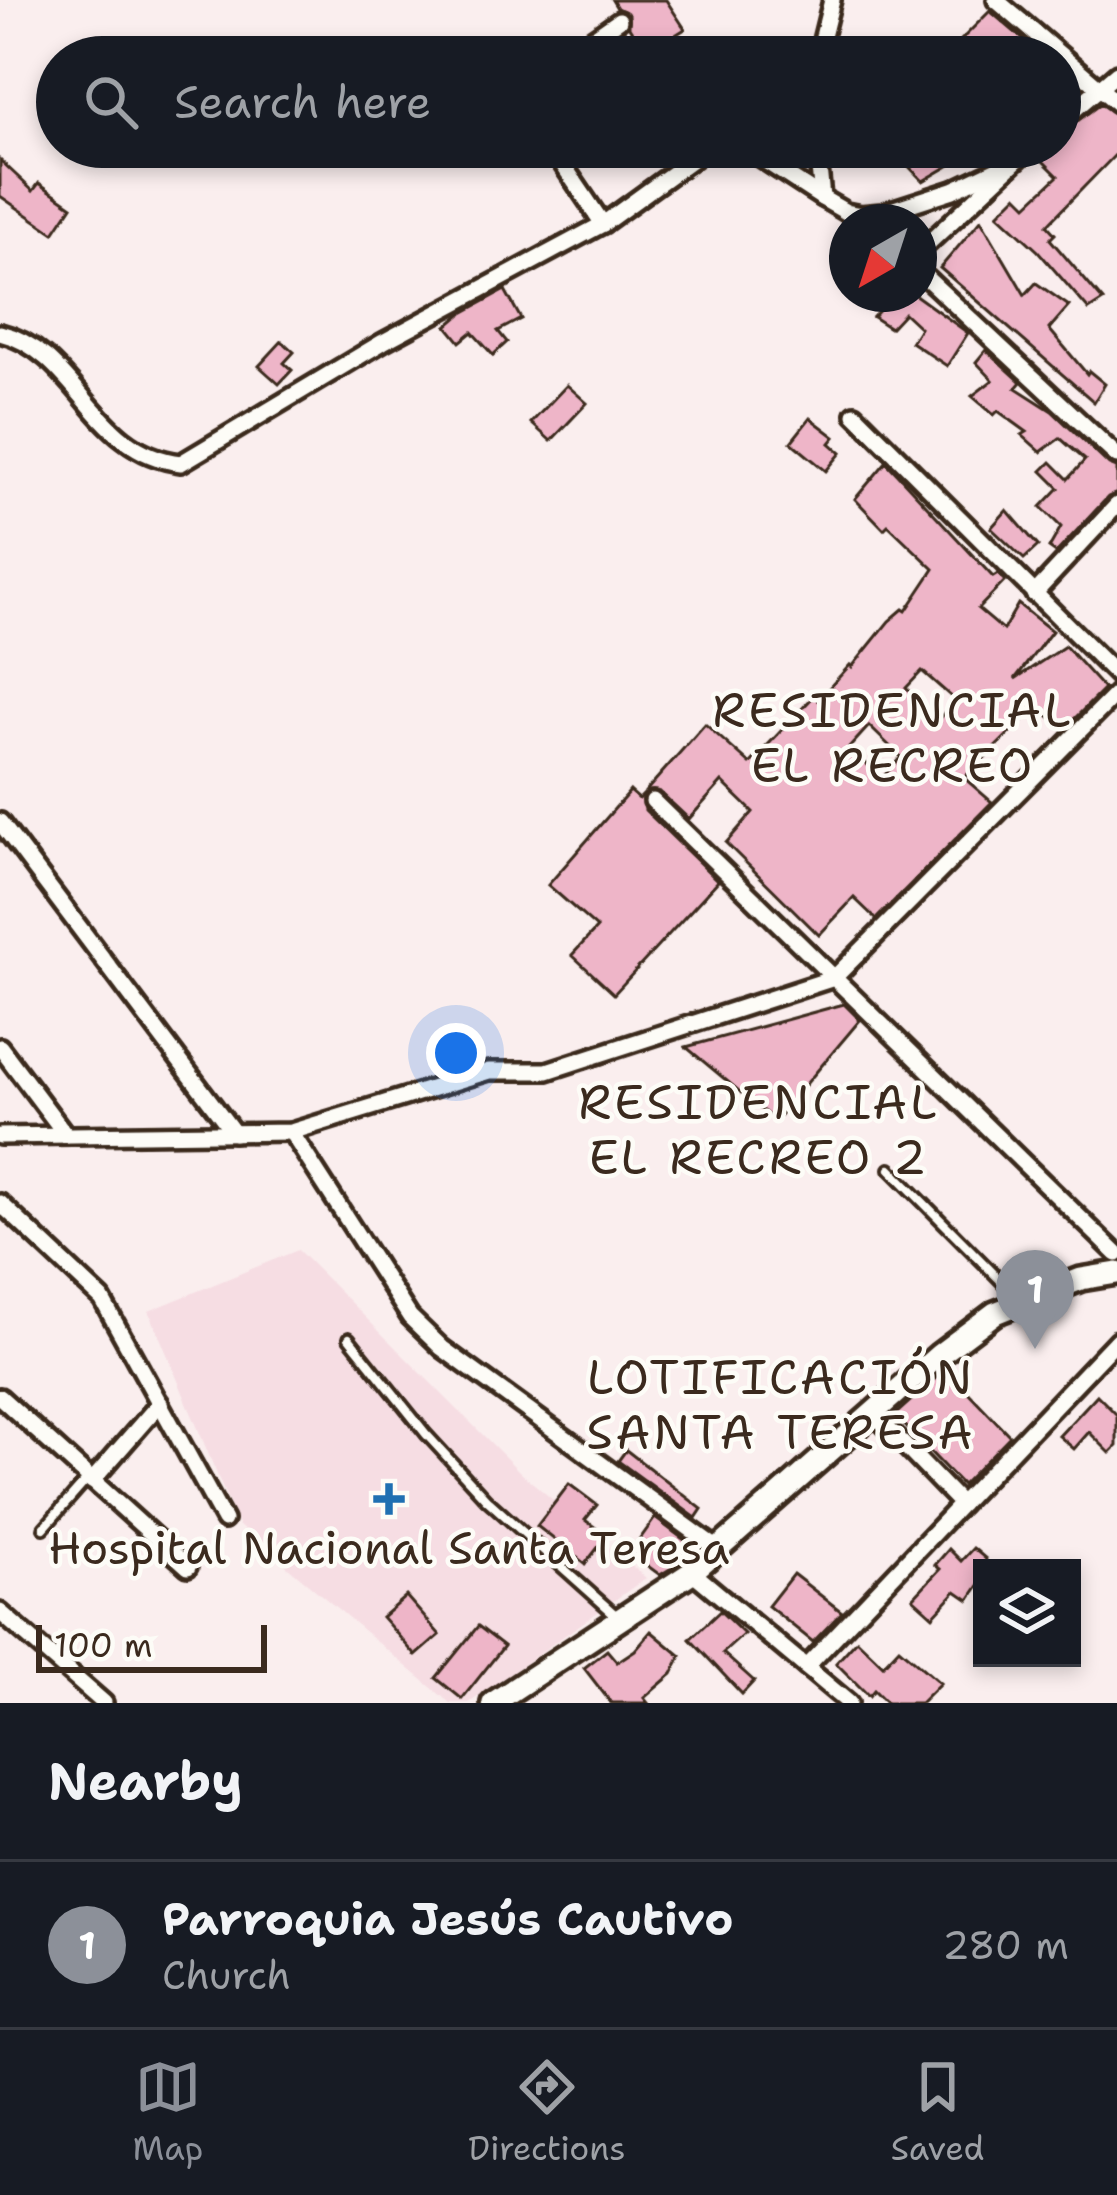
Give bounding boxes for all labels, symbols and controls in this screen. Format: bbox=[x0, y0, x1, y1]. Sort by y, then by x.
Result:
search box bbox=[36, 36, 1081, 168]
icon: search bbox=[78, 69, 144, 135]
text: Search here bbox=[174, 72, 431, 132]
north arrow bbox=[829, 204, 937, 312]
district label: RESIDENCIAL EL RECREO bbox=[712, 678, 1074, 797]
your location bbox=[426, 1023, 486, 1083]
district label: RESIDENCIAL EL RECREO 2 bbox=[578, 1070, 940, 1189]
pin: 1 bbox=[996, 1250, 1074, 1349]
district label: LOTIFICACIÓN SANTA TERESA bbox=[586, 1345, 976, 1464]
marker: Hospital Nacional Santa Teresa bbox=[373, 1483, 405, 1515]
place label: Hospital Nacional Santa Teresa bbox=[48, 1518, 730, 1578]
map controls bbox=[973, 1559, 1081, 1667]
button: layers bbox=[973, 1559, 1081, 1667]
scale bar bbox=[36, 1619, 267, 1672]
text: 100 m bbox=[54, 1623, 153, 1668]
text: Nearby bbox=[48, 1747, 243, 1815]
text: Parroquia Jesús Cautivo bbox=[162, 1889, 733, 1949]
text: 1 bbox=[78, 1919, 96, 1971]
text: 280 m bbox=[942, 1919, 1069, 1971]
text: Church bbox=[162, 1949, 291, 2001]
tab: Map bbox=[133, 2054, 203, 2171]
tab: Directions bbox=[468, 2054, 626, 2171]
tab: Saved bbox=[891, 2054, 984, 2171]

